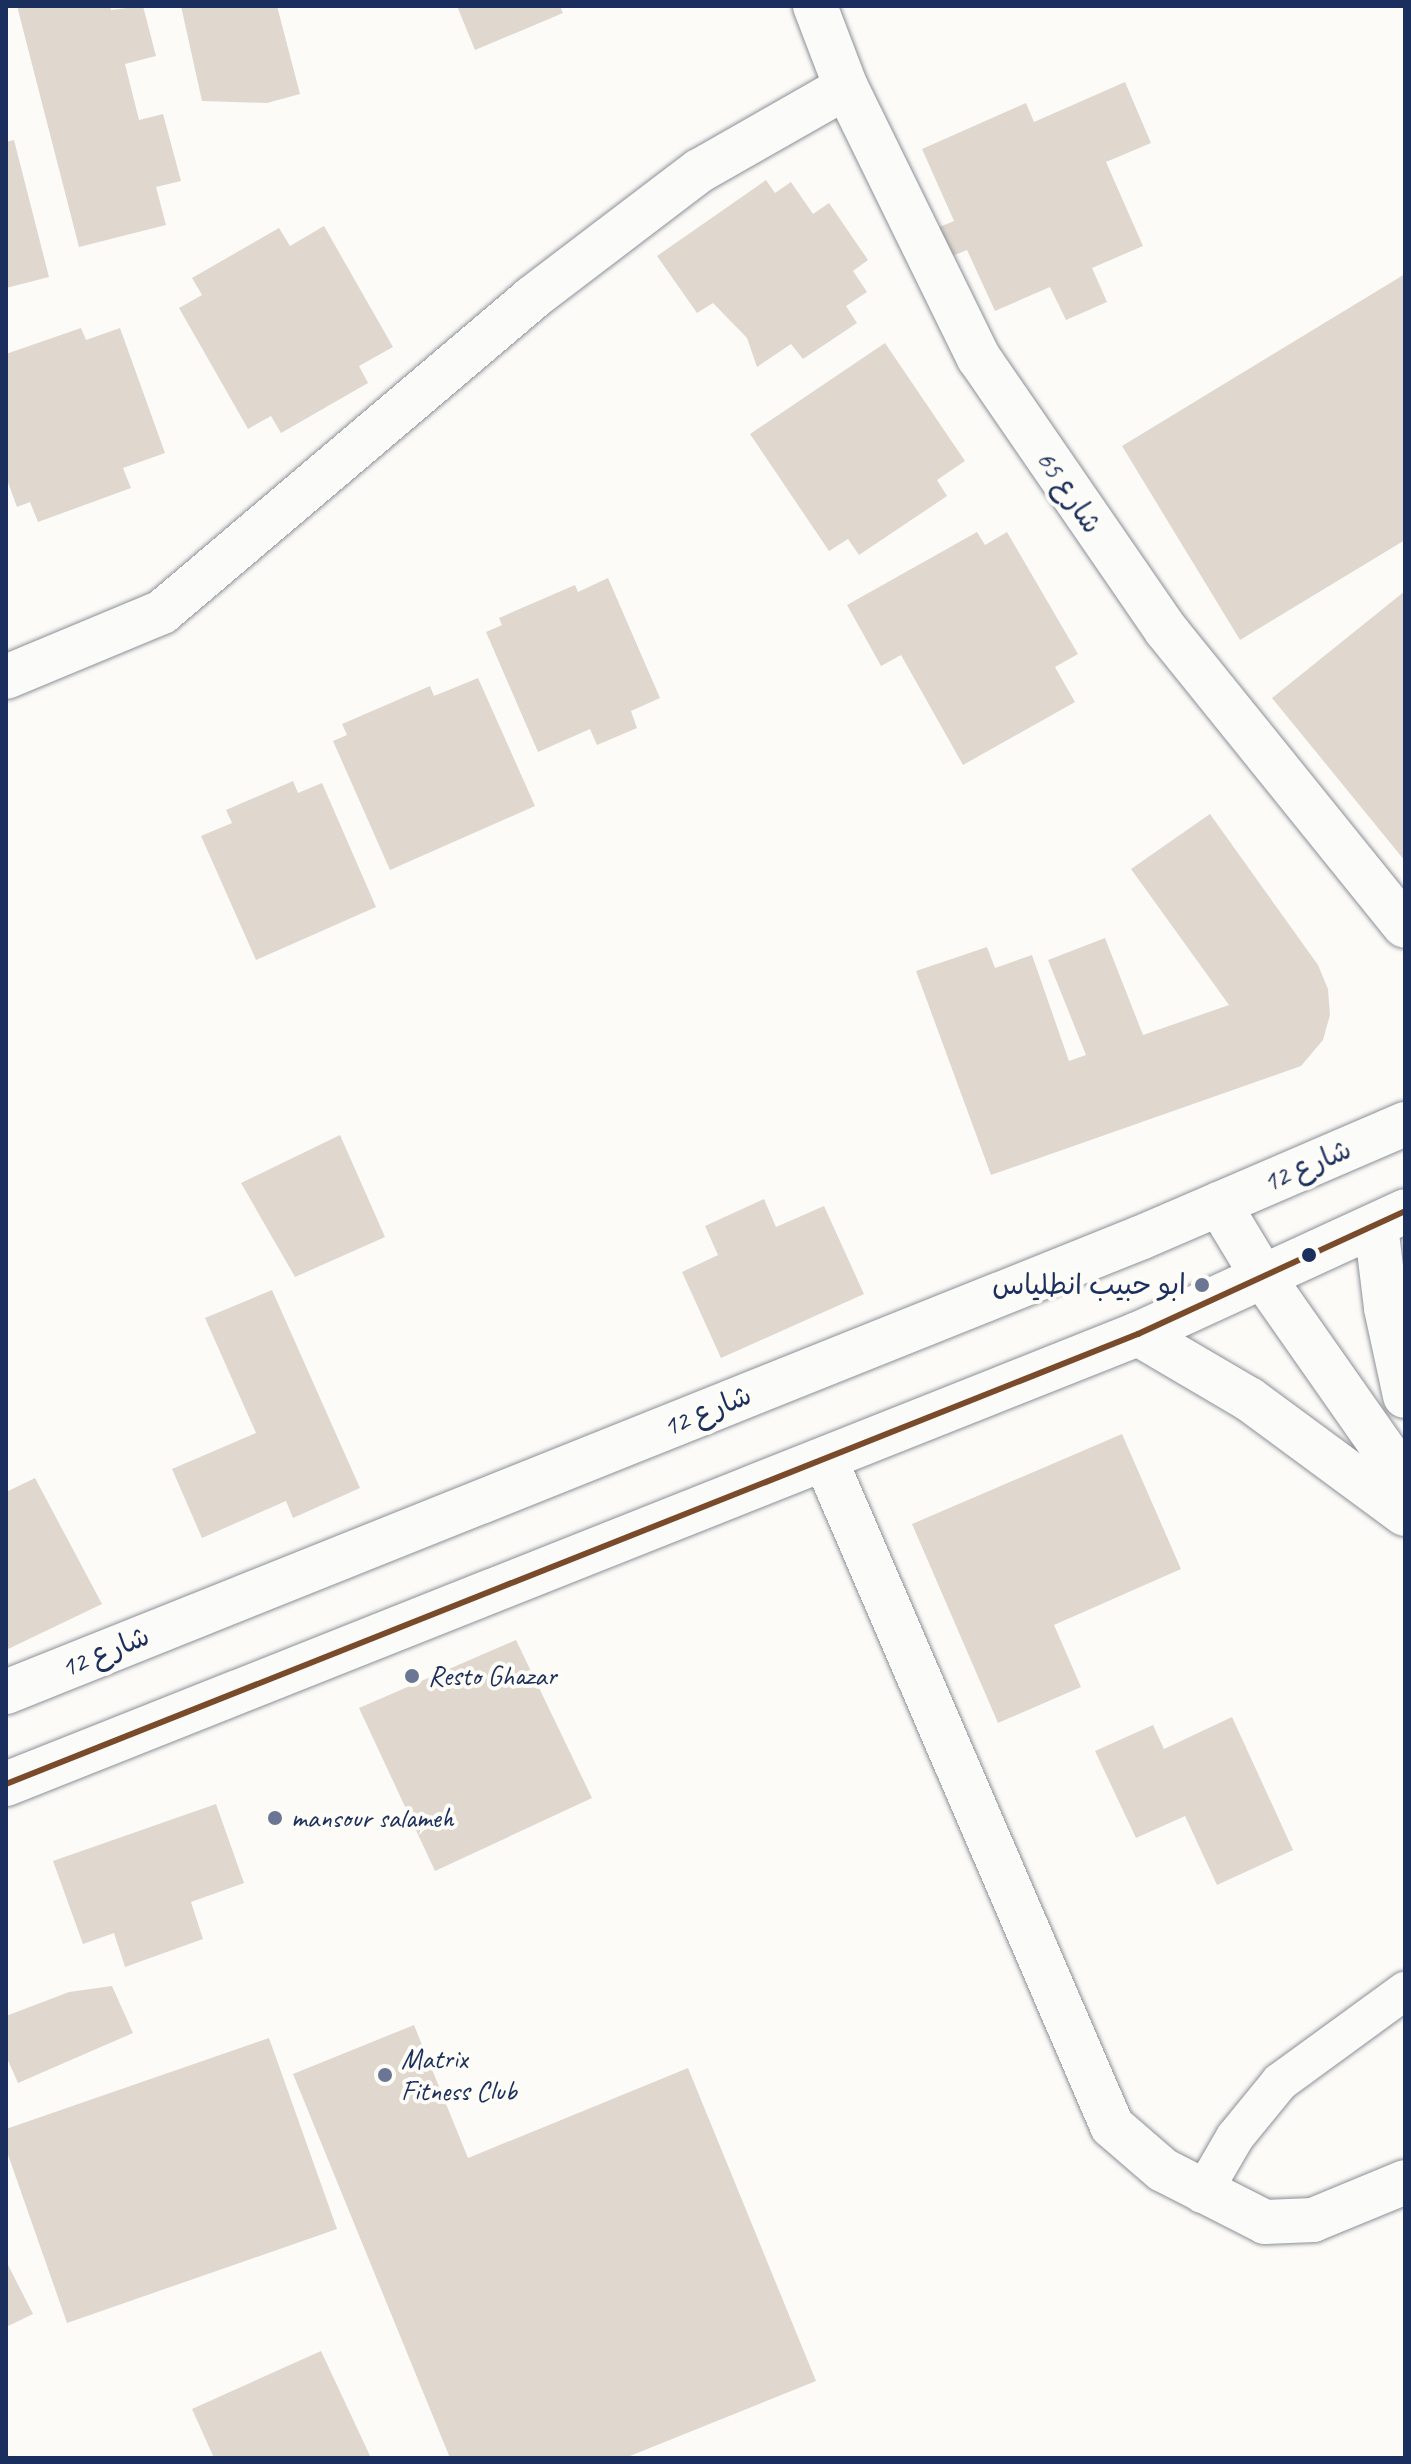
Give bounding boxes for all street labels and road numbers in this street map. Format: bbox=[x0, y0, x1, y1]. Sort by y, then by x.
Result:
street label: شارع 65 bbox=[1029, 444, 1109, 540]
street label: شارع 12 bbox=[1258, 1132, 1356, 1200]
street label: شارع 12 bbox=[658, 1378, 756, 1444]
street label: شارع 12 bbox=[56, 1619, 154, 1685]

